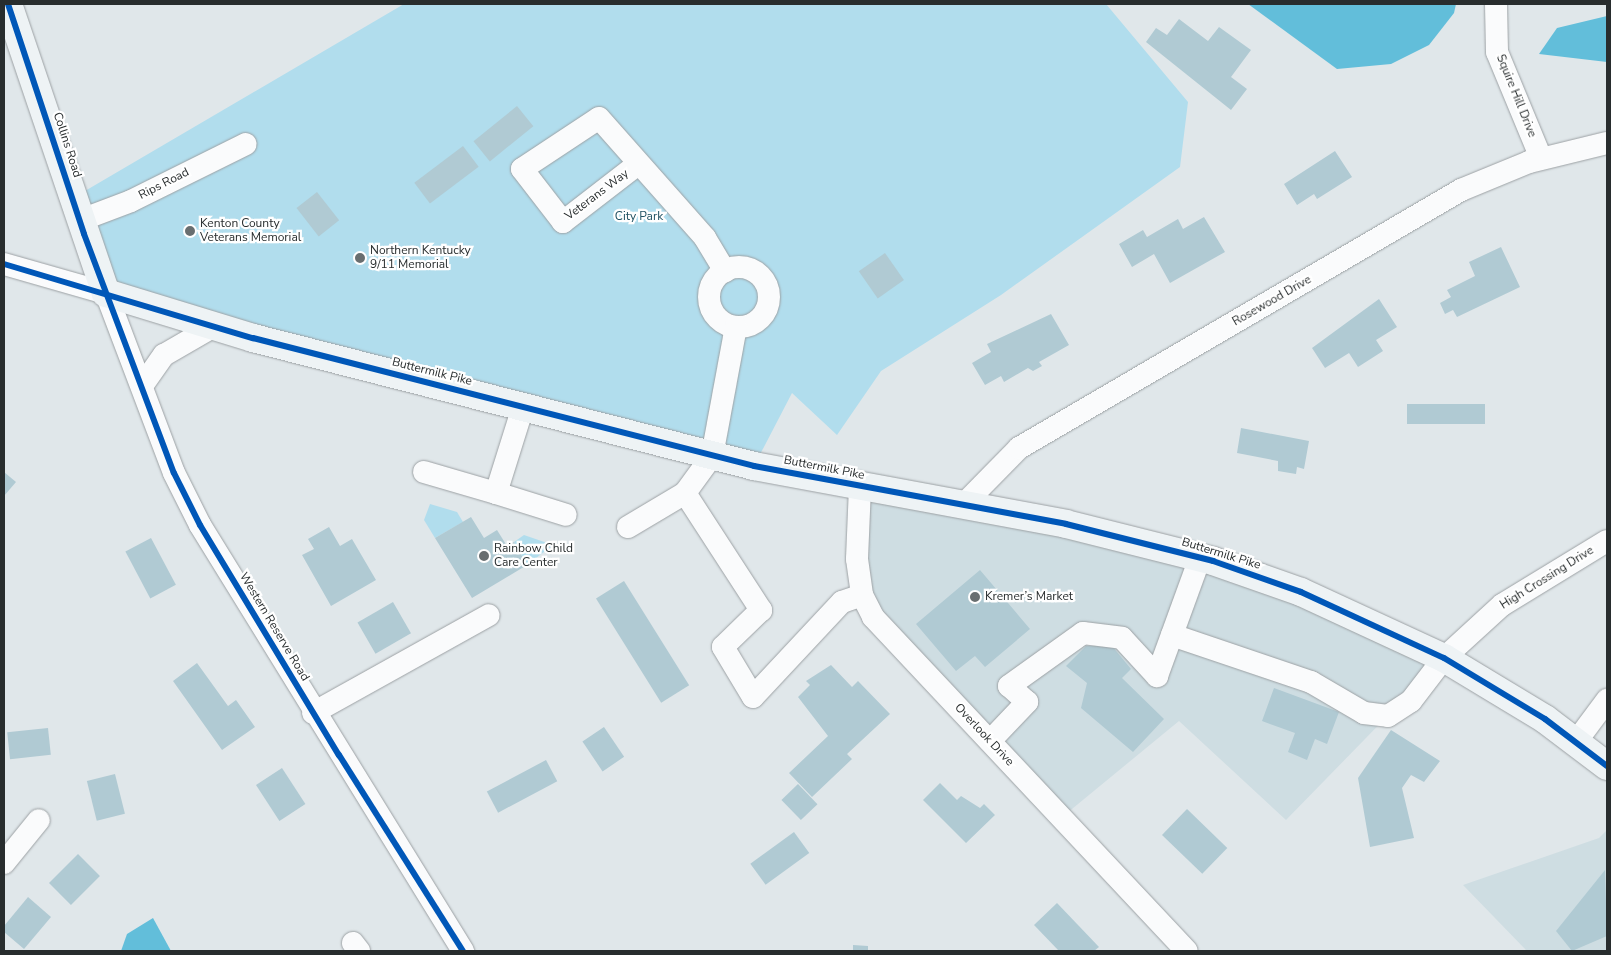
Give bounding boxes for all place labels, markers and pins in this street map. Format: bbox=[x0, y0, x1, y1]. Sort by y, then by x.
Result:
place label: Kenton County Veterans Memorial bbox=[200, 217, 301, 245]
marker: Kenton County Veterans Memorial bbox=[184, 225, 196, 237]
place label: Northern Kentucky 9/11 Memorial bbox=[370, 244, 471, 272]
marker: Northern Kentucky 9/11 Memorial bbox=[354, 252, 366, 264]
place label: Rainbow Child Care Center bbox=[494, 542, 573, 570]
marker: Rainbow Child Care Center bbox=[478, 550, 490, 562]
place label: Kremer’s Market bbox=[985, 590, 1073, 604]
marker: Kremer’s Market bbox=[969, 591, 981, 603]

